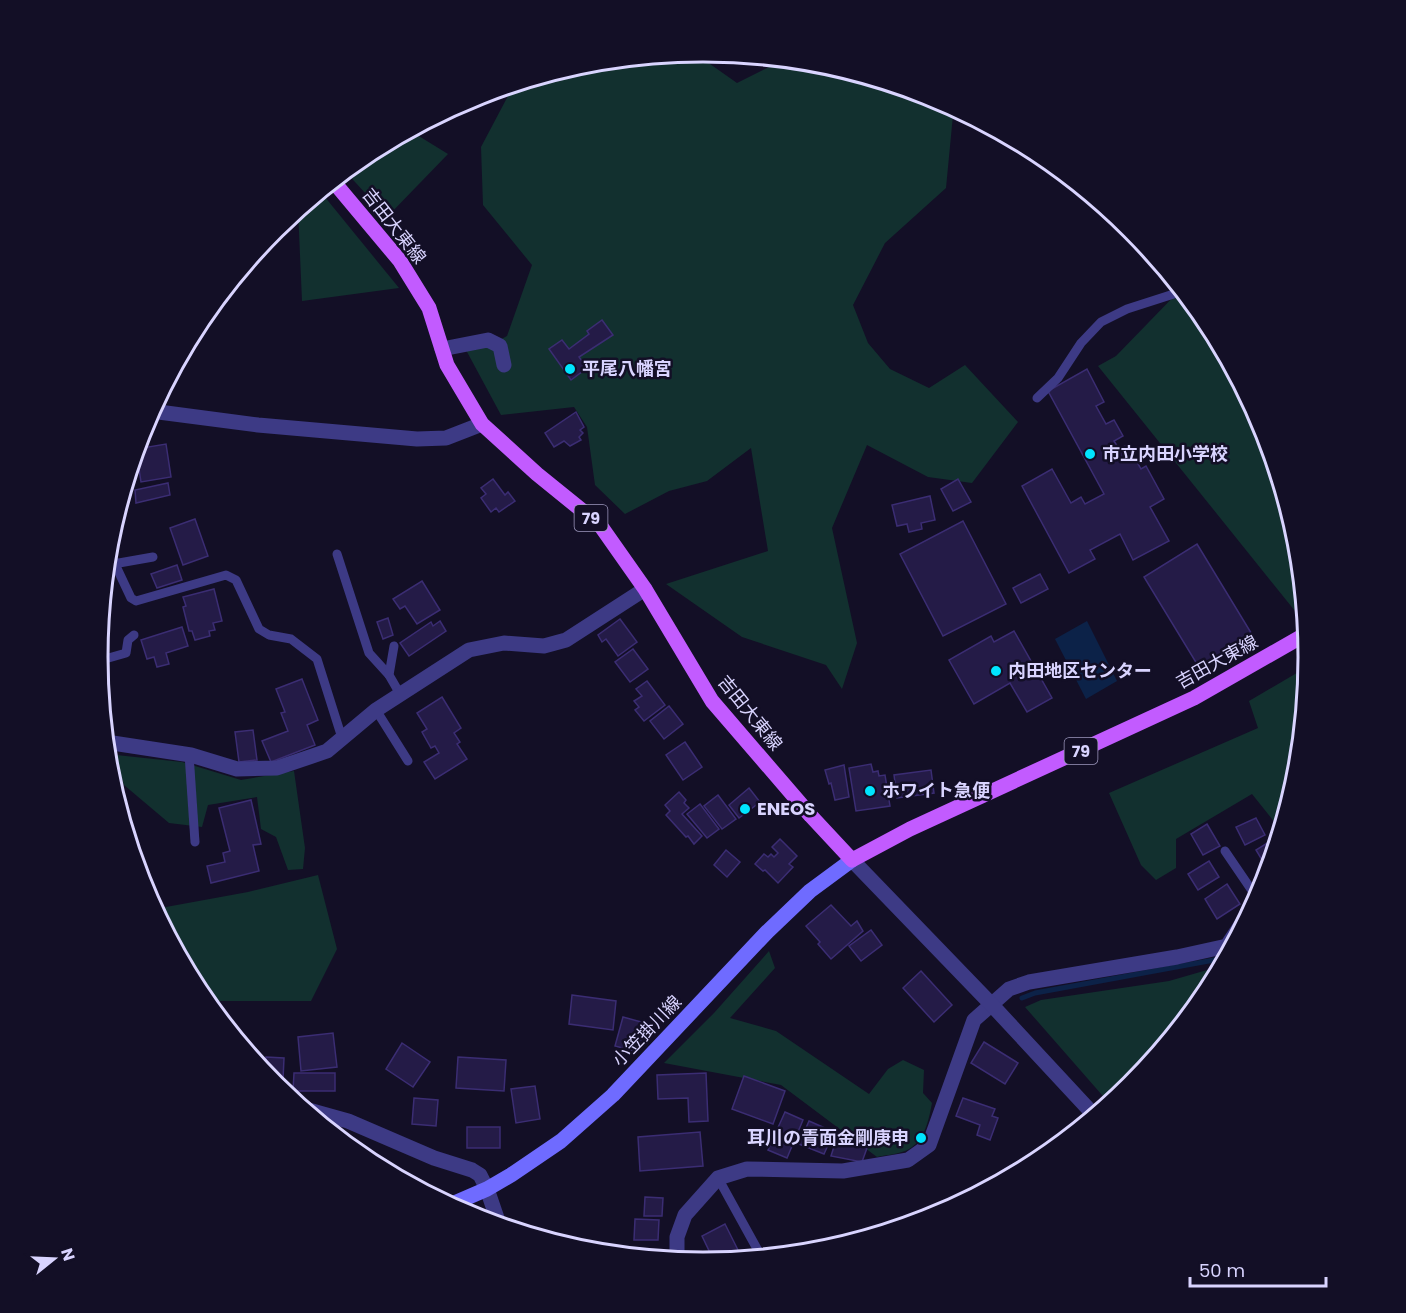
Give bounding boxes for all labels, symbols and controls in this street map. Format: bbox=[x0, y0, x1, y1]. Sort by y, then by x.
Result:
street label: 吉田大東線 bbox=[357, 183, 432, 269]
place label: 平尾八幡宮 bbox=[582, 356, 672, 381]
marker: 平尾八幡宮 bbox=[563, 362, 577, 376]
place label: 市立内田小学校 bbox=[1102, 441, 1228, 466]
marker: 市立内田小学校 bbox=[1083, 447, 1097, 461]
road number: 79 bbox=[574, 505, 608, 531]
street label: 吉田大東線 bbox=[1171, 629, 1262, 694]
place label: 内田地区センター bbox=[1008, 658, 1152, 683]
marker: 内田地区センター bbox=[989, 664, 1003, 678]
street label: 吉田大東線 bbox=[712, 670, 788, 756]
road number: 79 bbox=[1064, 738, 1098, 764]
place label: ホワイト急便 bbox=[882, 778, 991, 803]
marker: ホワイト急便 bbox=[863, 784, 877, 798]
place label: ENEOS bbox=[757, 796, 815, 821]
marker: ENEOS bbox=[738, 802, 752, 816]
street label: 小笠掛川線 bbox=[606, 990, 687, 1072]
place label: 耳川の青面金剛庚申 bbox=[747, 1125, 909, 1150]
marker: 耳川の青面金剛庚申 bbox=[914, 1131, 928, 1145]
north arrow bbox=[24, 1229, 84, 1289]
text: N bbox=[55, 1245, 81, 1264]
scale bar bbox=[1190, 1250, 1326, 1288]
text: 50 m bbox=[1199, 1258, 1245, 1283]

